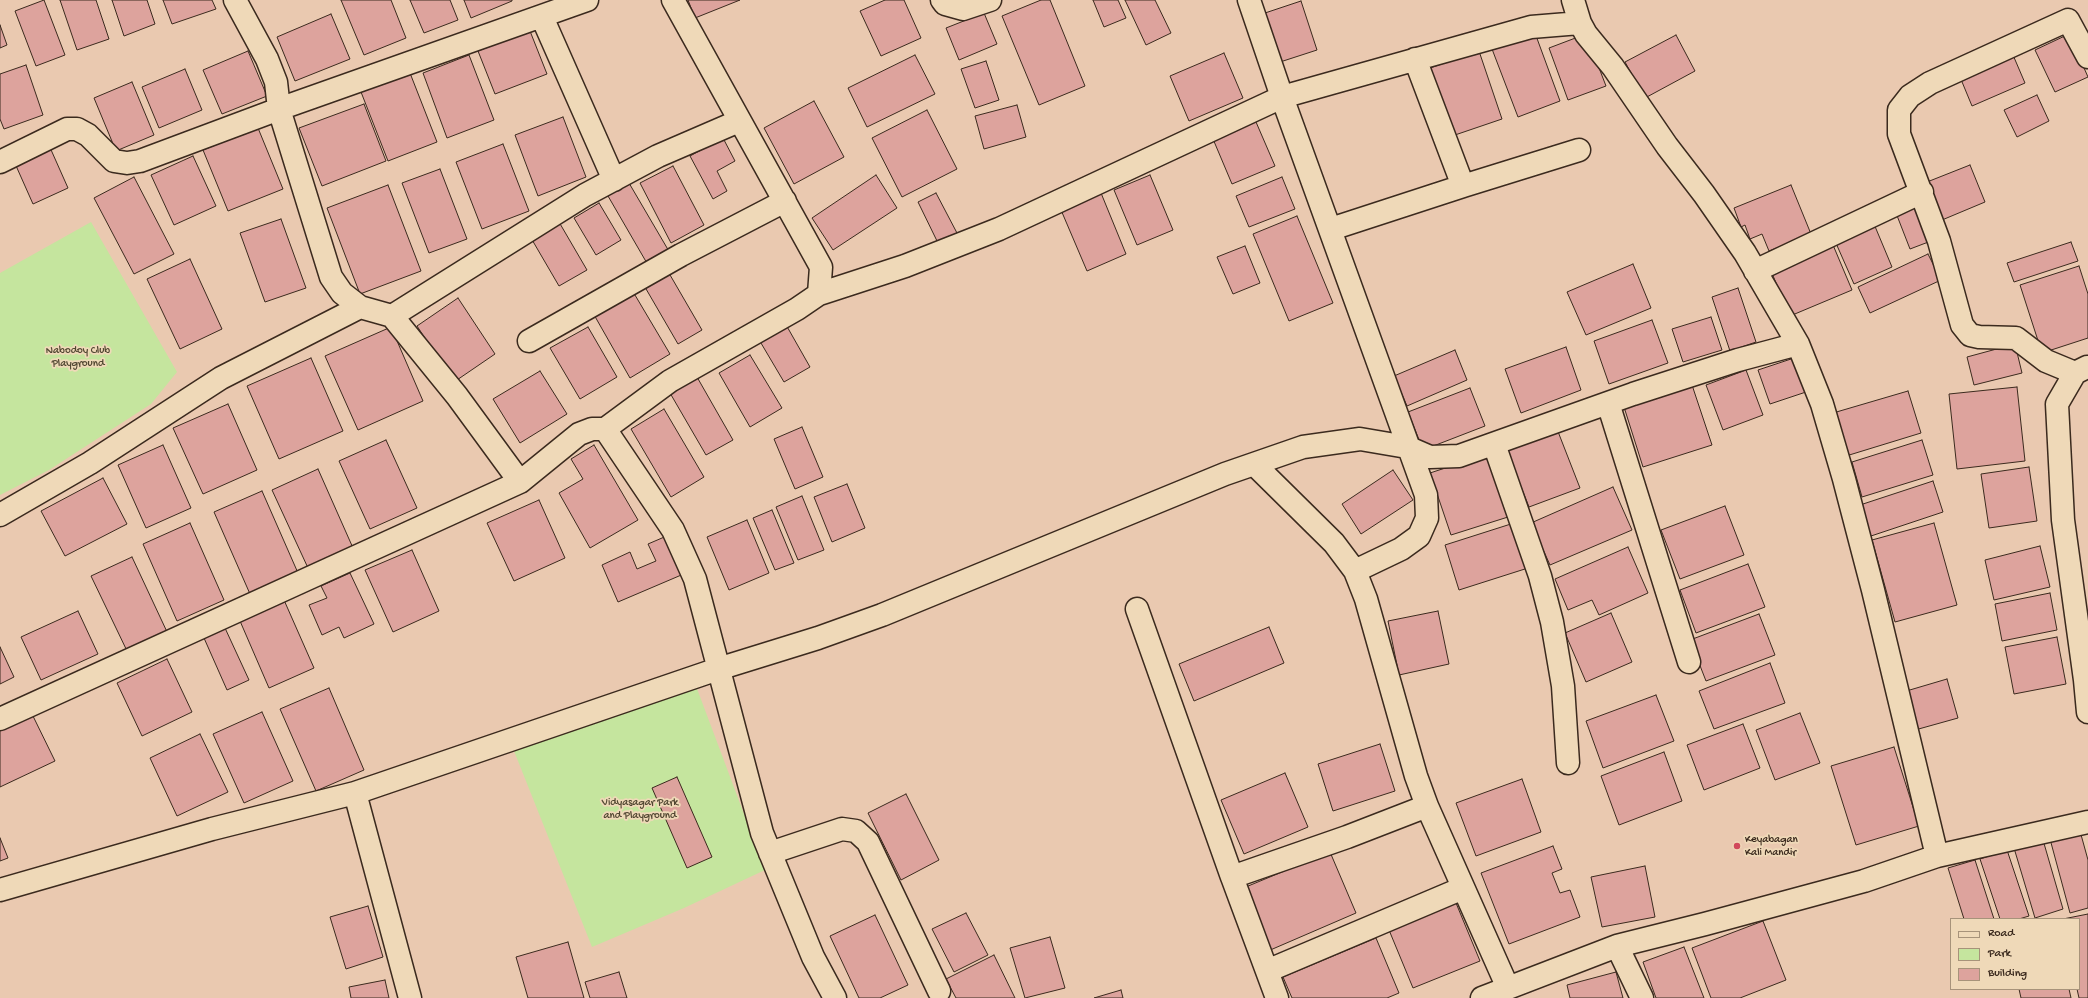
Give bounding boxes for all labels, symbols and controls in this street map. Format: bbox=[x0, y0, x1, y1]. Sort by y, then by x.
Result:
park label: Nabodoy Club Playground bbox=[46, 344, 110, 370]
park label: Vidyasagar Park and Playground bbox=[602, 796, 678, 822]
place label: Keyabagan Kali Mandir bbox=[1745, 833, 1798, 859]
marker: Keyabagan Kali Mandir bbox=[1732, 841, 1742, 851]
legend bbox=[1950, 918, 2080, 990]
text: Road bbox=[1988, 927, 2014, 941]
text: Park bbox=[1988, 947, 2011, 961]
text: Building bbox=[1988, 967, 2027, 981]

